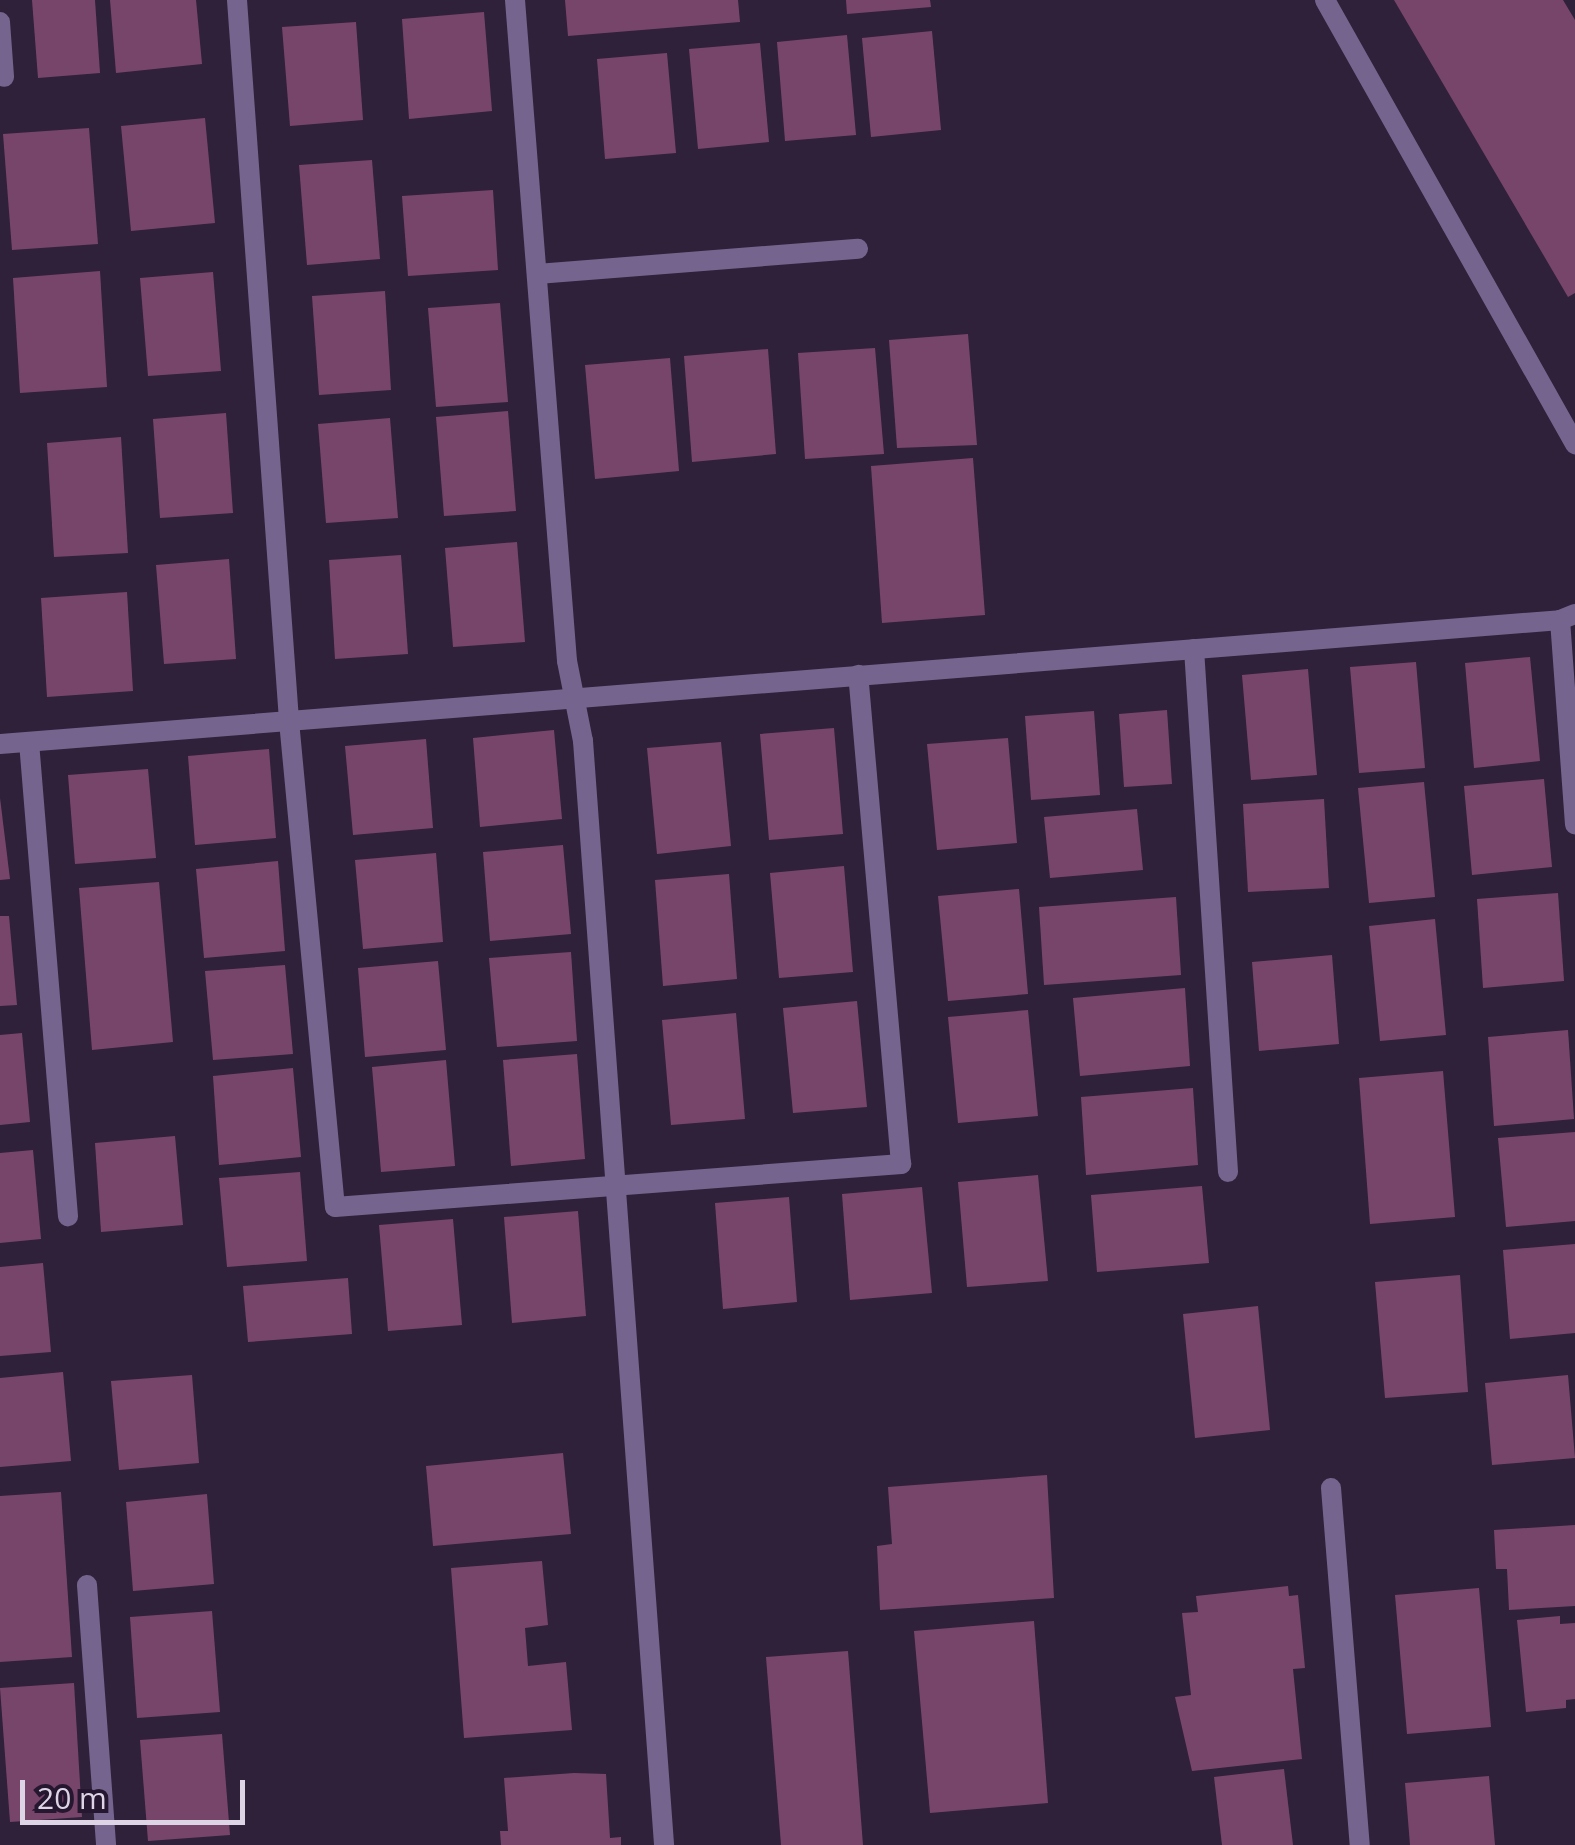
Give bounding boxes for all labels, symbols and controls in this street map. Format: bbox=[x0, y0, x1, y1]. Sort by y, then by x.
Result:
scale bar bbox=[25, 1760, 250, 1822]
text: 20 m bbox=[37, 1777, 107, 1818]

